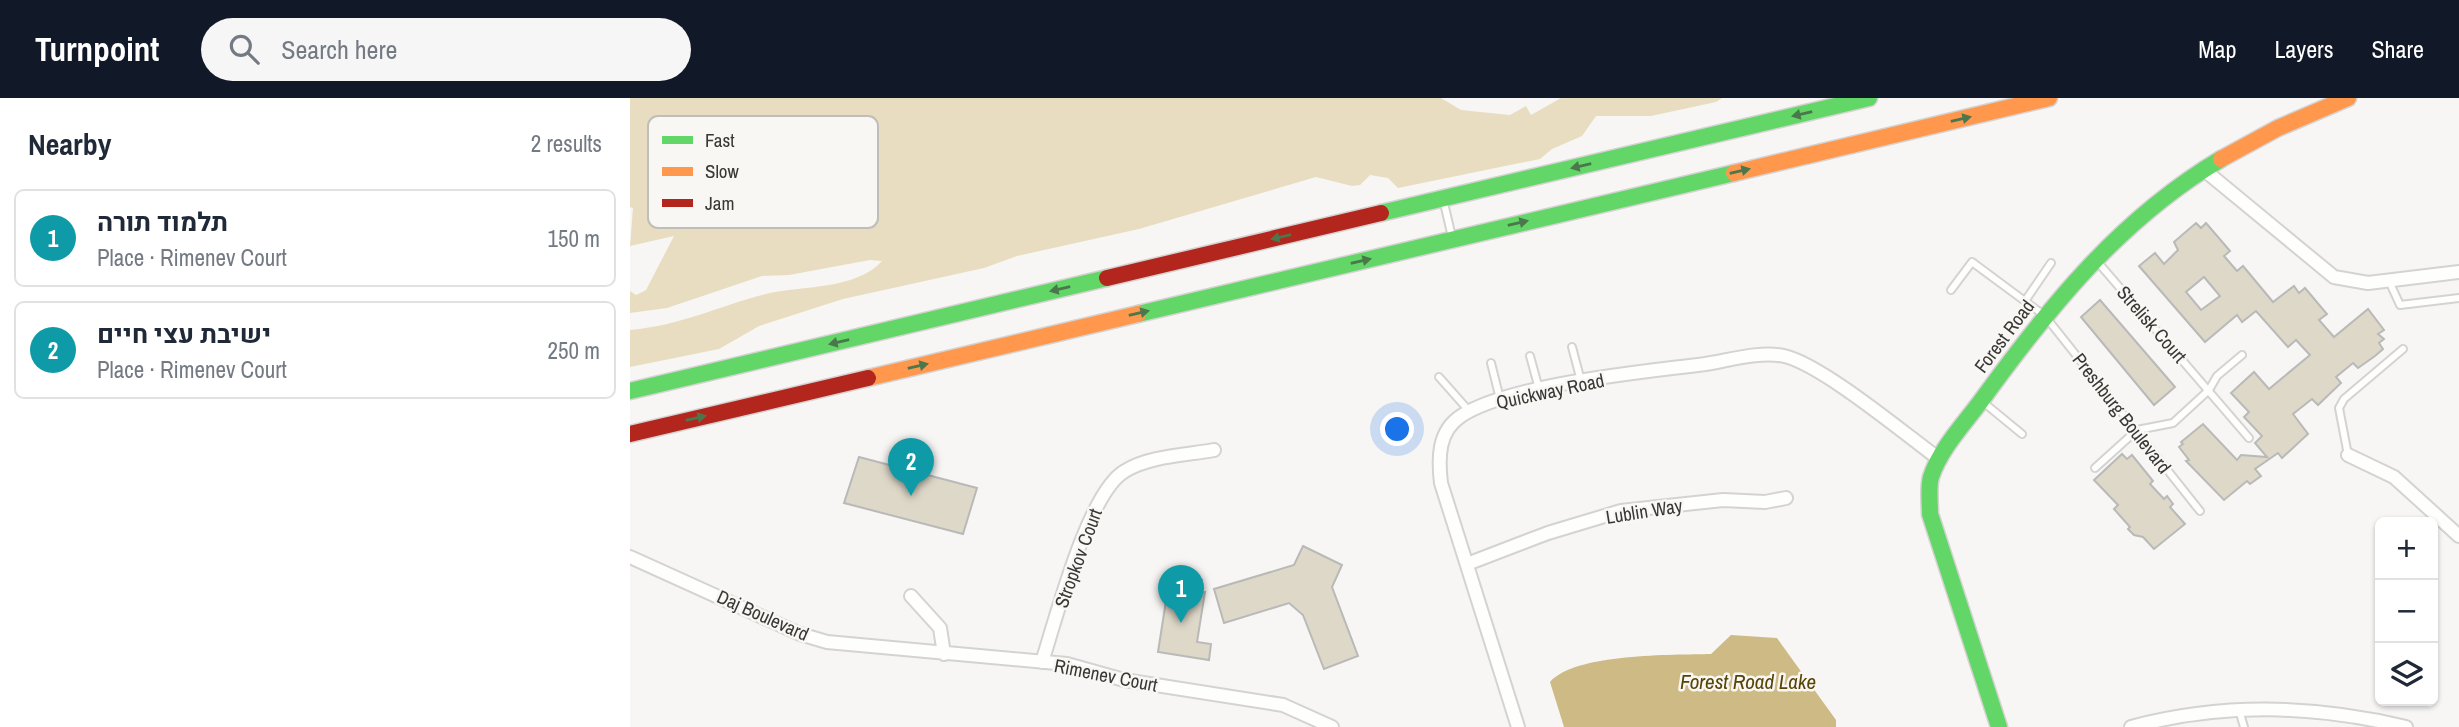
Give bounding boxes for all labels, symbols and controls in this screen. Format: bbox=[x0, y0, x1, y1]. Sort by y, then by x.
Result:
search box bbox=[201, 18, 691, 81]
text: Turnpoint bbox=[35, 27, 159, 71]
icon: search bbox=[225, 30, 263, 68]
text: Search here bbox=[281, 32, 397, 67]
text: Map bbox=[2198, 33, 2236, 65]
text: Layers bbox=[2274, 33, 2333, 65]
text: Share bbox=[2371, 33, 2424, 65]
one-way arrow bbox=[1791, 108, 1813, 119]
one-way arrow bbox=[1950, 113, 1972, 124]
legend bbox=[648, 116, 878, 228]
text: Nearby bbox=[28, 124, 111, 164]
text: Fast bbox=[705, 127, 735, 153]
text: 2 results bbox=[531, 128, 602, 159]
text: Slow bbox=[705, 158, 740, 184]
one-way arrow bbox=[1570, 161, 1592, 172]
one-way arrow bbox=[1729, 165, 1751, 176]
text: Jam bbox=[705, 190, 734, 216]
text: תלמוד תורה bbox=[97, 204, 228, 239]
one-way arrow bbox=[1507, 218, 1529, 229]
text: 1 bbox=[48, 223, 58, 254]
text: 150 m bbox=[548, 223, 600, 254]
one-way arrow bbox=[1270, 232, 1292, 243]
text: Place · Rimenev Court bbox=[97, 242, 287, 273]
one-way arrow bbox=[1350, 255, 1372, 266]
street label: Strelisk Court bbox=[2111, 280, 2193, 369]
one-way arrow bbox=[1049, 284, 1071, 295]
street label: Forest Road bbox=[1968, 294, 2040, 378]
one-way arrow bbox=[1128, 307, 1150, 318]
text: ישיבת עצי חיים bbox=[97, 316, 271, 351]
text: 2 bbox=[48, 335, 58, 366]
text: 250 m bbox=[548, 335, 600, 366]
one-way arrow bbox=[828, 337, 850, 348]
street label: Preshburg Boulevard bbox=[2067, 347, 2177, 479]
text: Place · Rimenev Court bbox=[97, 354, 287, 385]
one-way arrow bbox=[907, 360, 929, 371]
street label: Quickway Road bbox=[1494, 367, 1606, 415]
one-way arrow bbox=[685, 412, 707, 423]
your location bbox=[1380, 412, 1414, 446]
pin: 2 bbox=[888, 438, 934, 496]
street label: Lublin Way bbox=[1604, 492, 1684, 530]
street label: Stropkov Court bbox=[1048, 504, 1108, 611]
map controls bbox=[2375, 517, 2438, 706]
button: + bbox=[2375, 517, 2438, 580]
pin: 1 bbox=[1158, 565, 1204, 623]
button: − bbox=[2375, 580, 2438, 643]
street label: Daj Boulevard bbox=[713, 583, 813, 647]
button: layers bbox=[2375, 643, 2438, 706]
street label: Rimenev Court bbox=[1052, 652, 1161, 698]
water label: Forest Road Lake bbox=[1680, 667, 1816, 696]

